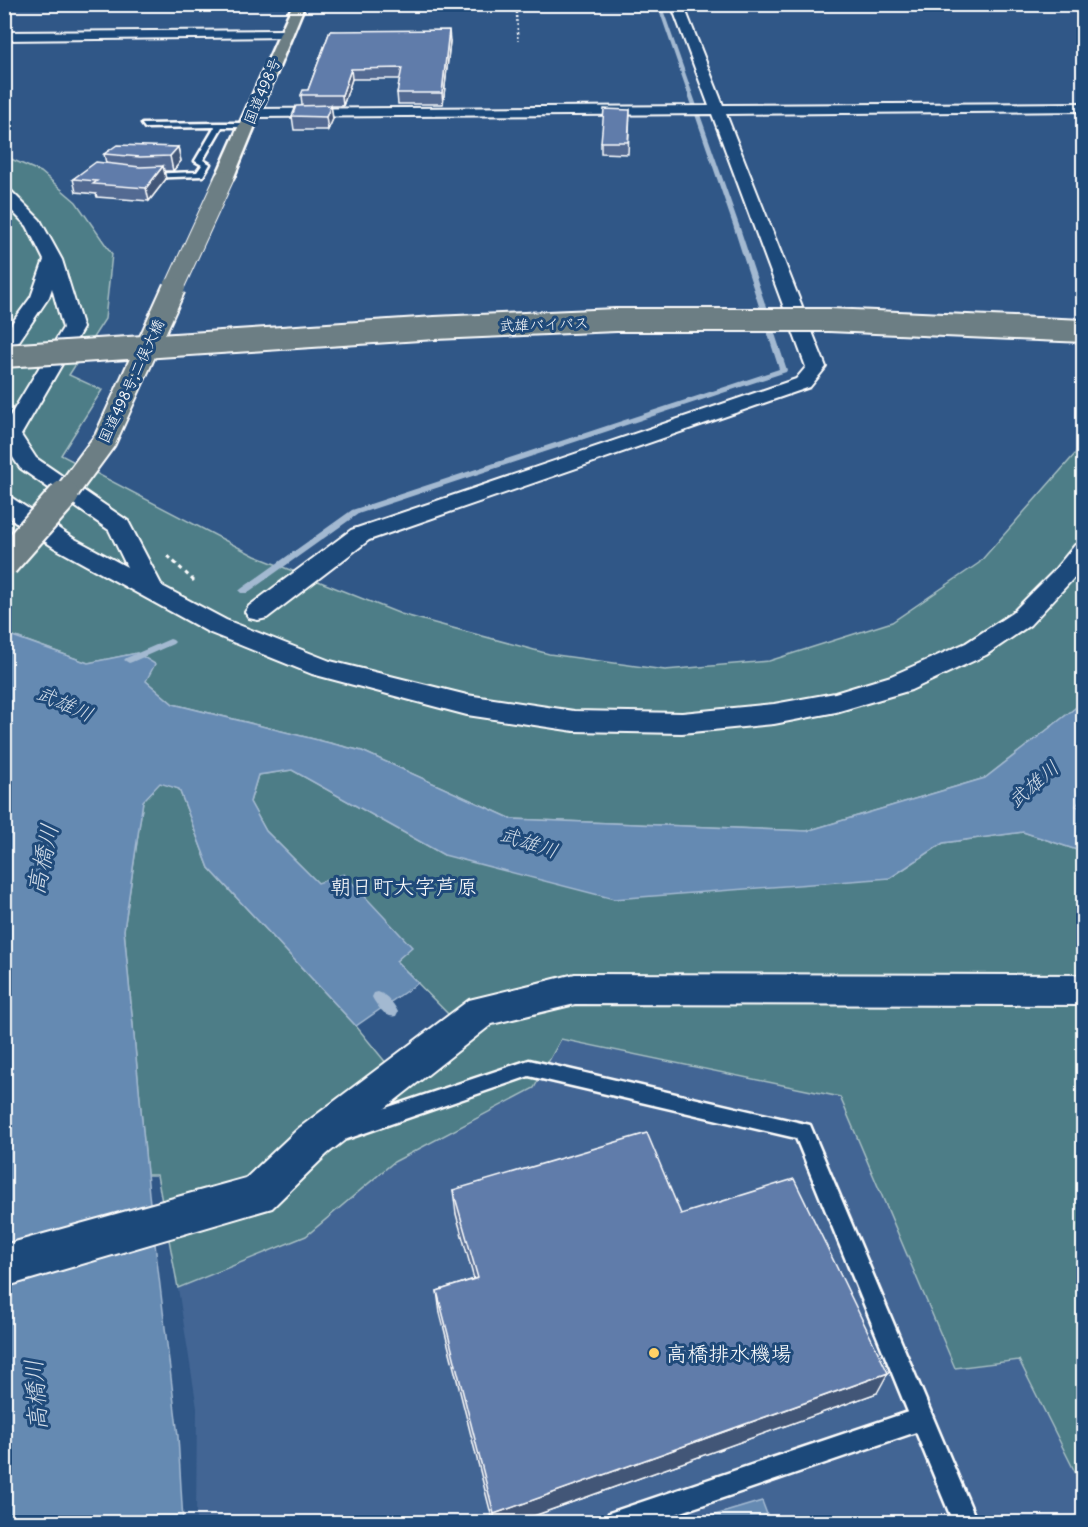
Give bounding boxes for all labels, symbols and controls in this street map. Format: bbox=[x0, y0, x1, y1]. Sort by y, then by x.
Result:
street label: 国道498号 bbox=[239, 55, 285, 127]
street label: 武雄バイパス bbox=[499, 313, 589, 335]
street label: 国道498号;二俣大橋 bbox=[94, 316, 168, 446]
water label: 武雄川 bbox=[33, 679, 97, 727]
water label: 武雄川 bbox=[1002, 755, 1064, 813]
water label: 高橋川 bbox=[20, 821, 64, 897]
water label: 武雄川 bbox=[497, 821, 561, 863]
district label: 朝日町大字芦原 bbox=[331, 873, 478, 900]
place label: 高橋排水機場 bbox=[666, 1340, 792, 1367]
marker: 高橋排水機場 bbox=[647, 1346, 661, 1360]
water label: 高橋川 bbox=[18, 1358, 52, 1432]

